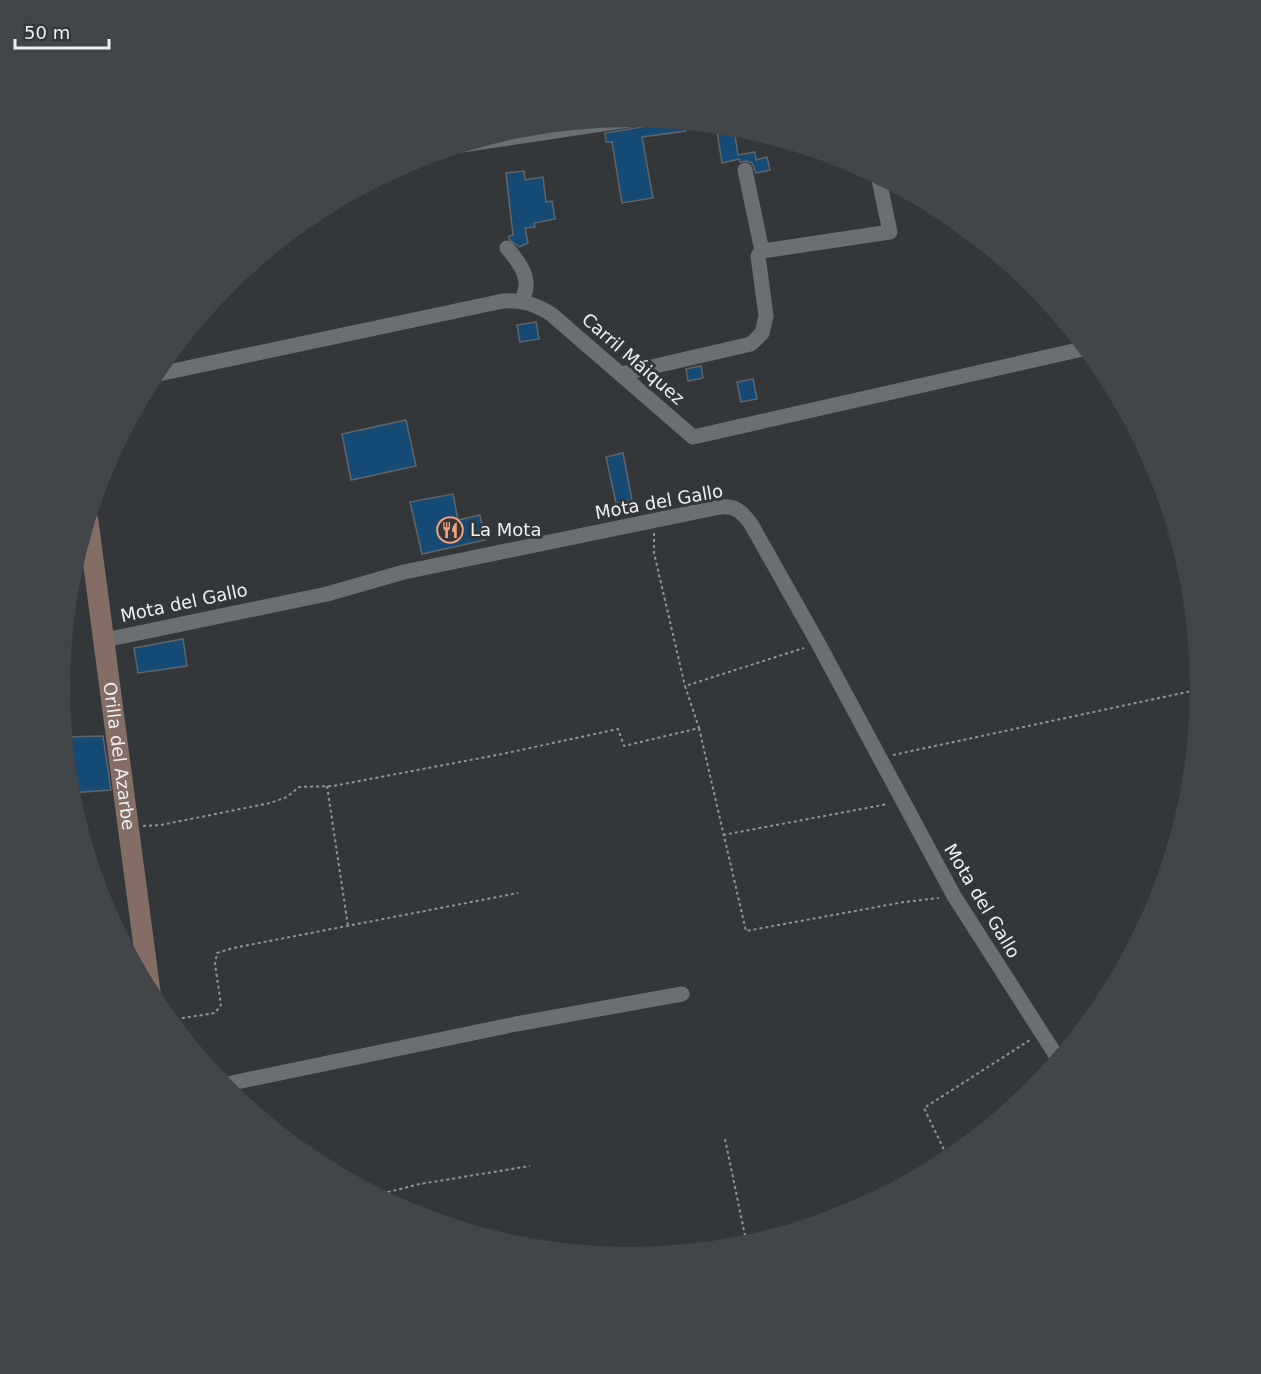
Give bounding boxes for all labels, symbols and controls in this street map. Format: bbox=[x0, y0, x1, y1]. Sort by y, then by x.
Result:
scale bar bbox=[15, 12, 110, 50]
text: 50 m bbox=[24, 22, 70, 43]
street label: Carril Máiquez bbox=[578, 308, 689, 409]
street label: Mota del Gallo bbox=[593, 480, 725, 523]
restaurant icon: La Mota bbox=[435, 515, 465, 545]
place label: La Mota bbox=[470, 519, 541, 540]
street label: Mota del Gallo bbox=[118, 579, 249, 626]
street label: Orilla del Azarbe bbox=[99, 680, 140, 831]
street label: Mota del Gallo bbox=[940, 840, 1025, 962]

